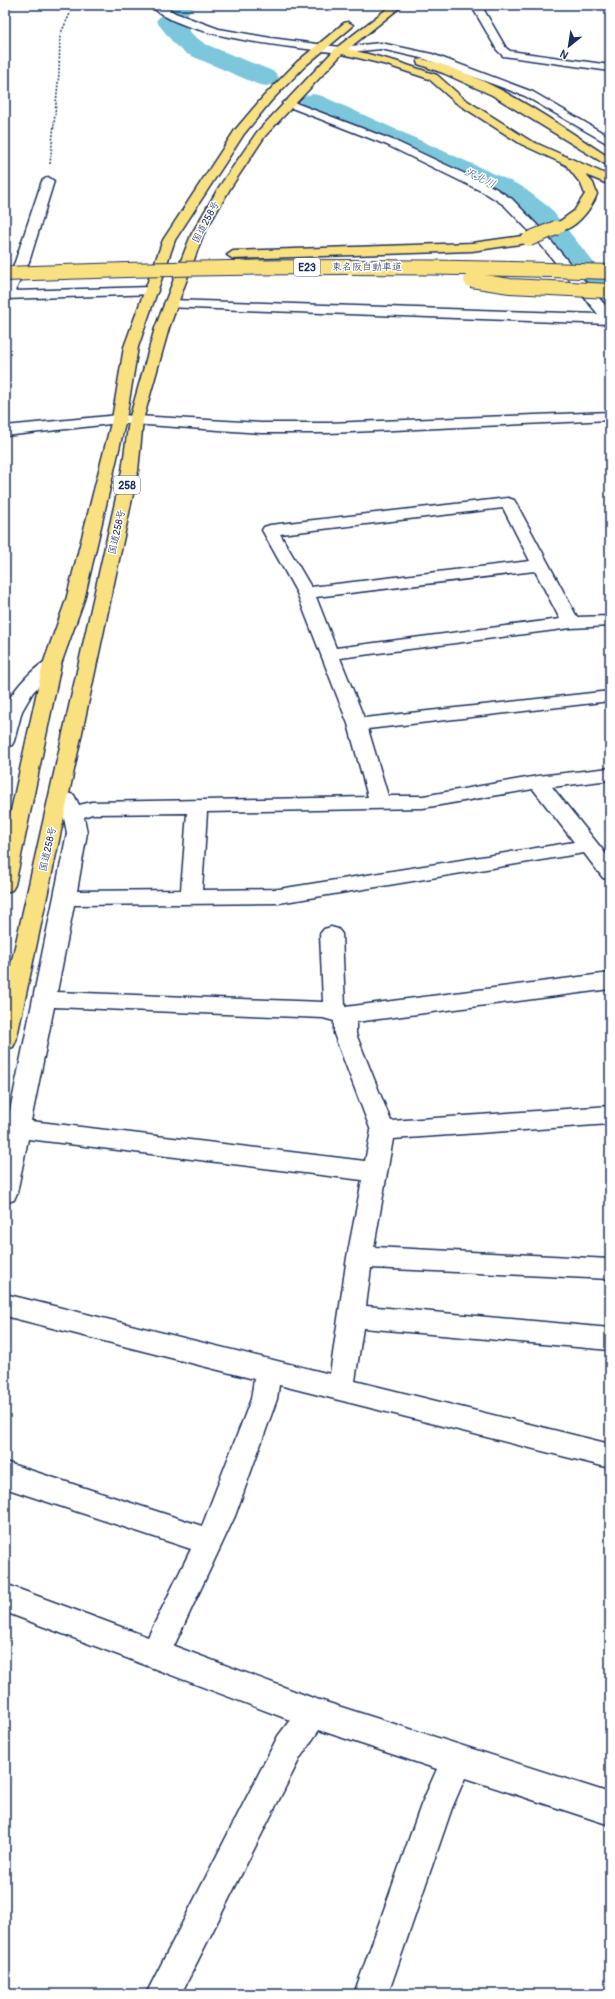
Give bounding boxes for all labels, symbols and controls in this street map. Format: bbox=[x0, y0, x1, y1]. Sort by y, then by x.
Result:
north arrow bbox=[549, 26, 589, 66]
text: N bbox=[557, 46, 571, 62]
water label: 沢北川 bbox=[462, 165, 498, 191]
street label: 国道258号 bbox=[190, 199, 222, 245]
road number: E23 bbox=[294, 258, 320, 276]
street label: 東名阪自動車道 bbox=[332, 261, 402, 273]
road number: 258 bbox=[114, 476, 140, 494]
street label: 国道258号 bbox=[106, 508, 128, 556]
street label: 国道258号 bbox=[37, 825, 59, 873]

